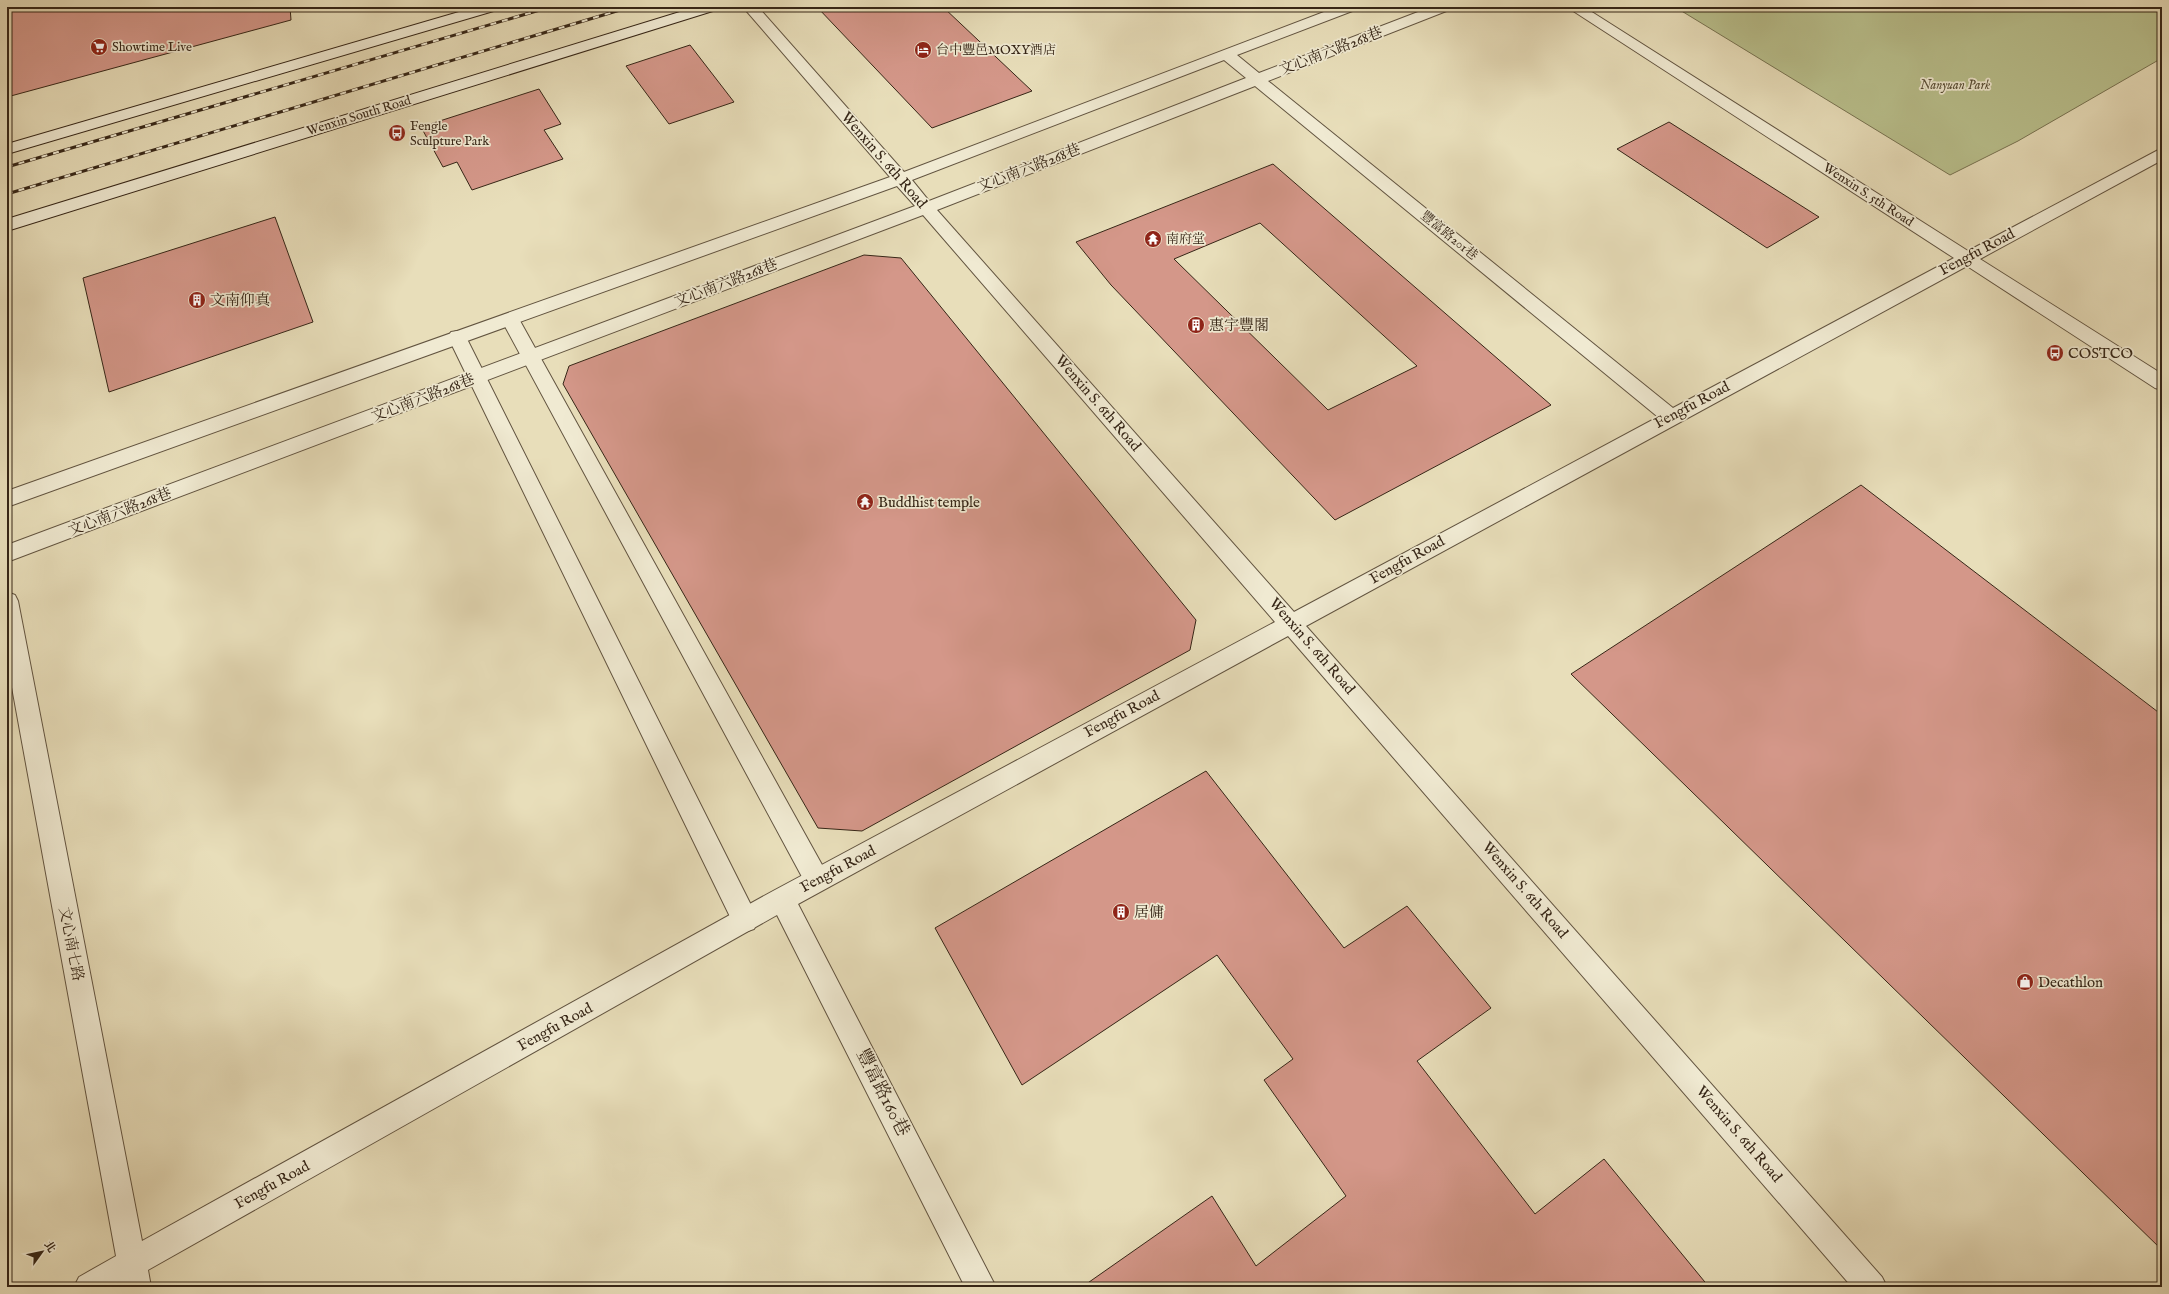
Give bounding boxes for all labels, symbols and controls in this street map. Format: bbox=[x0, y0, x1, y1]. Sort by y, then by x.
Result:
street label: 文心南六路268巷 bbox=[1277, 23, 1385, 79]
supermarket icon: Showtime Live bbox=[89, 37, 109, 57]
place label: Showtime Live bbox=[112, 39, 192, 56]
hotel icon: 台中豐邑MOXY酒店 bbox=[913, 40, 933, 60]
place label: 台中豐邑MOXY酒店 bbox=[936, 42, 1056, 59]
park label: Nanyuan Park bbox=[1920, 77, 1991, 94]
street label: Wenxin South Road bbox=[305, 92, 413, 140]
street label: Wenxin S. 6th Road bbox=[837, 108, 932, 213]
place label: Fengle Sculpture Park bbox=[410, 118, 490, 150]
bus stop icon: Fengle Sculpture Park bbox=[387, 123, 407, 143]
street label: 文心南六路268巷 bbox=[975, 140, 1083, 196]
street label: Wenxin S. 5th Road bbox=[1819, 159, 1917, 231]
street label: 豐富路201巷 bbox=[1417, 208, 1481, 264]
street label: Fengfu Road bbox=[1936, 224, 2019, 280]
temple icon: 南府堂 bbox=[1143, 229, 1163, 249]
place label: 南府堂 bbox=[1166, 231, 1205, 248]
street label: 文心南六路268巷 bbox=[672, 255, 780, 311]
building icon: 文南仰真 bbox=[187, 290, 207, 310]
place label: 文南仰真 bbox=[210, 291, 270, 310]
building icon: 惠宇豐閣 bbox=[1186, 315, 1206, 335]
place label: 惠宇豐閣 bbox=[1209, 316, 1269, 335]
bus stop icon: COSTCO bbox=[2045, 343, 2065, 363]
place label: COSTCO bbox=[2068, 344, 2133, 363]
street label: Wenxin S. 6th Road bbox=[1051, 351, 1146, 456]
street label: 文心南六路268巷 bbox=[369, 370, 477, 426]
street label: Fengfu Road bbox=[1651, 377, 1734, 433]
street label: 文心南六路268巷 bbox=[66, 484, 174, 540]
temple icon: Buddhist temple bbox=[855, 492, 875, 512]
place label: Buddhist temple bbox=[878, 493, 980, 512]
street label: Fengfu Road bbox=[1366, 531, 1449, 588]
street label: Wenxin S. 6th Road bbox=[1265, 594, 1360, 699]
street label: Fengfu Road bbox=[1081, 686, 1164, 742]
street label: Wenxin S. 6th Road bbox=[1478, 838, 1573, 943]
street label: Fengfu Road bbox=[797, 841, 880, 897]
building icon: 居傭 bbox=[1111, 902, 1131, 922]
place label: 居傭 bbox=[1134, 903, 1164, 922]
street label: 文心南七路 bbox=[55, 905, 87, 983]
shop icon: Decathlon bbox=[2015, 972, 2035, 992]
place label: Decathlon bbox=[2038, 973, 2103, 992]
street label: Fengfu Road bbox=[514, 998, 597, 1055]
street label: 豐富路160巷 bbox=[850, 1045, 914, 1141]
street label: Wenxin S. 6th Road bbox=[1692, 1082, 1787, 1187]
street label: Fengfu Road bbox=[231, 1156, 314, 1213]
north arrow bbox=[22, 1232, 62, 1272]
text: 北 bbox=[41, 1239, 58, 1256]

